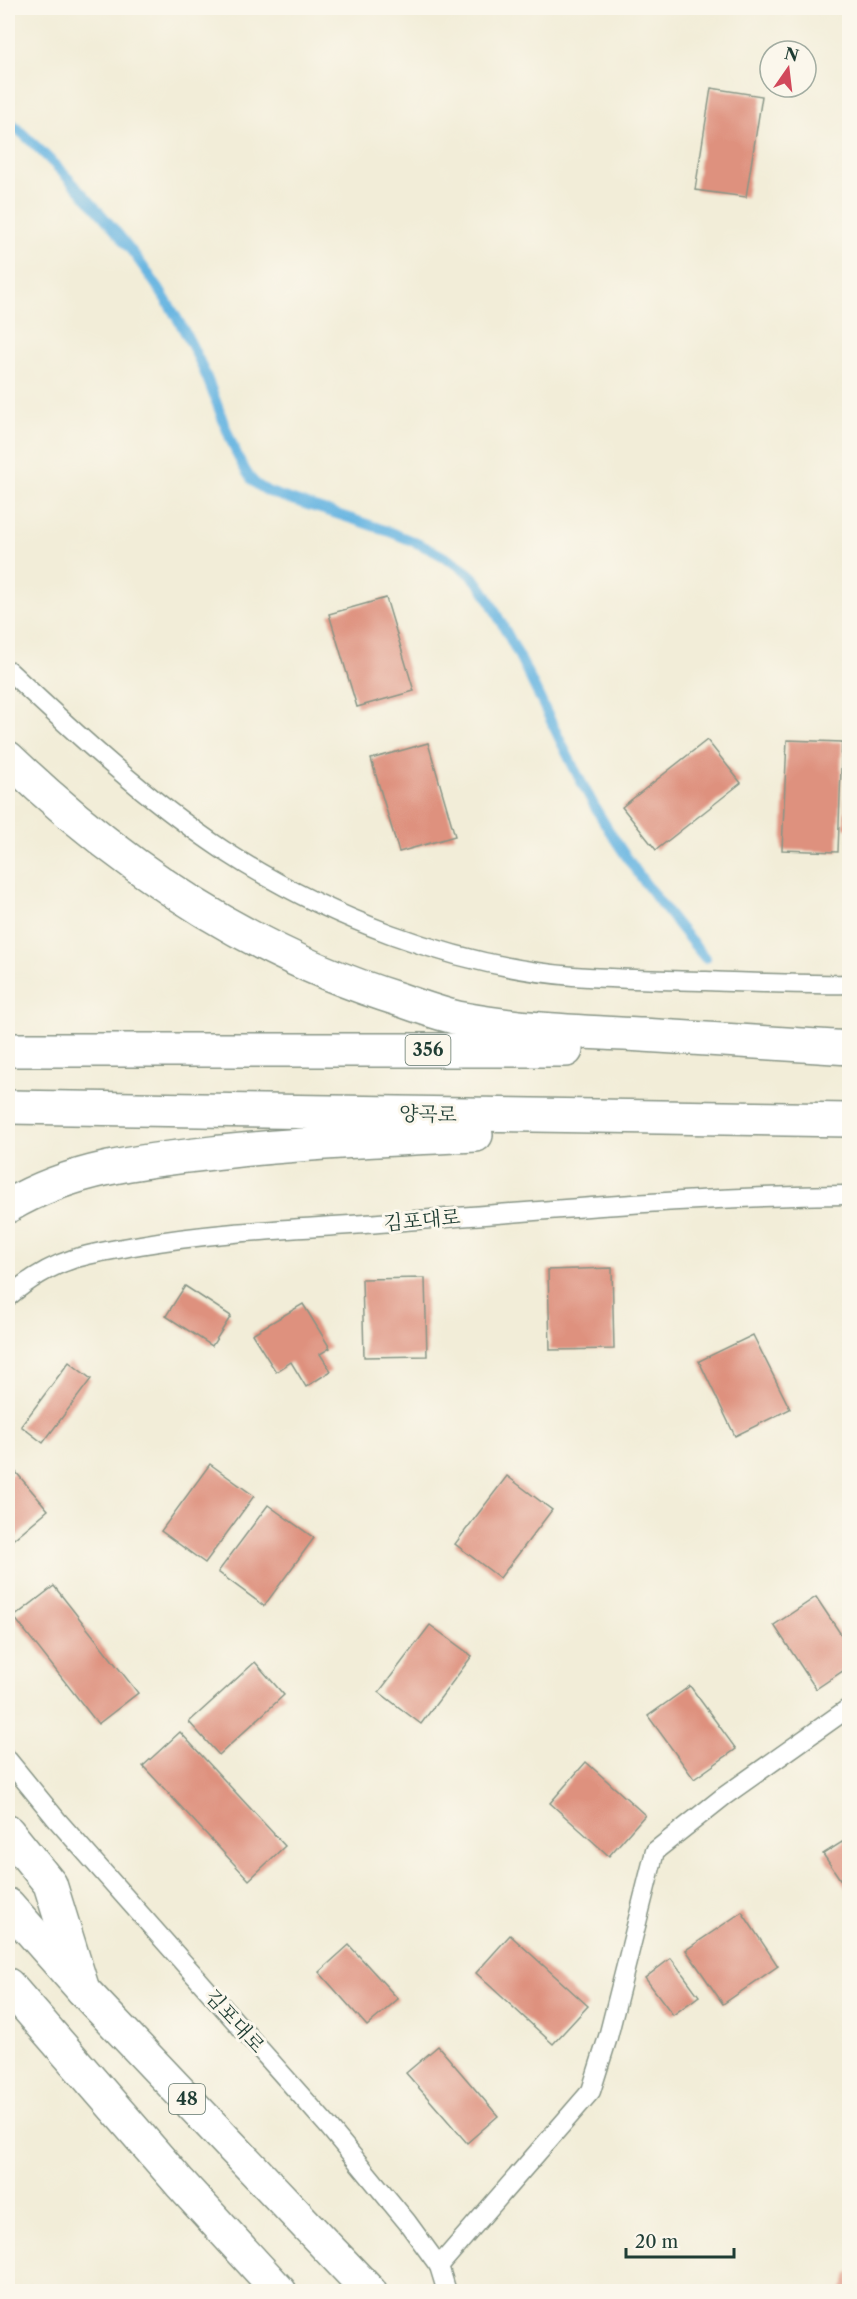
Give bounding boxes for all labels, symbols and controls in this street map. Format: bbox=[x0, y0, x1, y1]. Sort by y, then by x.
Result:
north arrow bbox=[758, 39, 818, 99]
text: N bbox=[782, 43, 801, 66]
road number: 356 bbox=[406, 1035, 450, 1065]
street label: 양곡로 bbox=[399, 1101, 457, 1127]
street label: 김포대로 bbox=[382, 1205, 462, 1235]
street label: 김포대로 bbox=[200, 1984, 270, 2058]
road number: 48 bbox=[169, 2084, 205, 2114]
scale bar bbox=[626, 2221, 734, 2259]
text: 20 m bbox=[635, 2231, 679, 2253]

